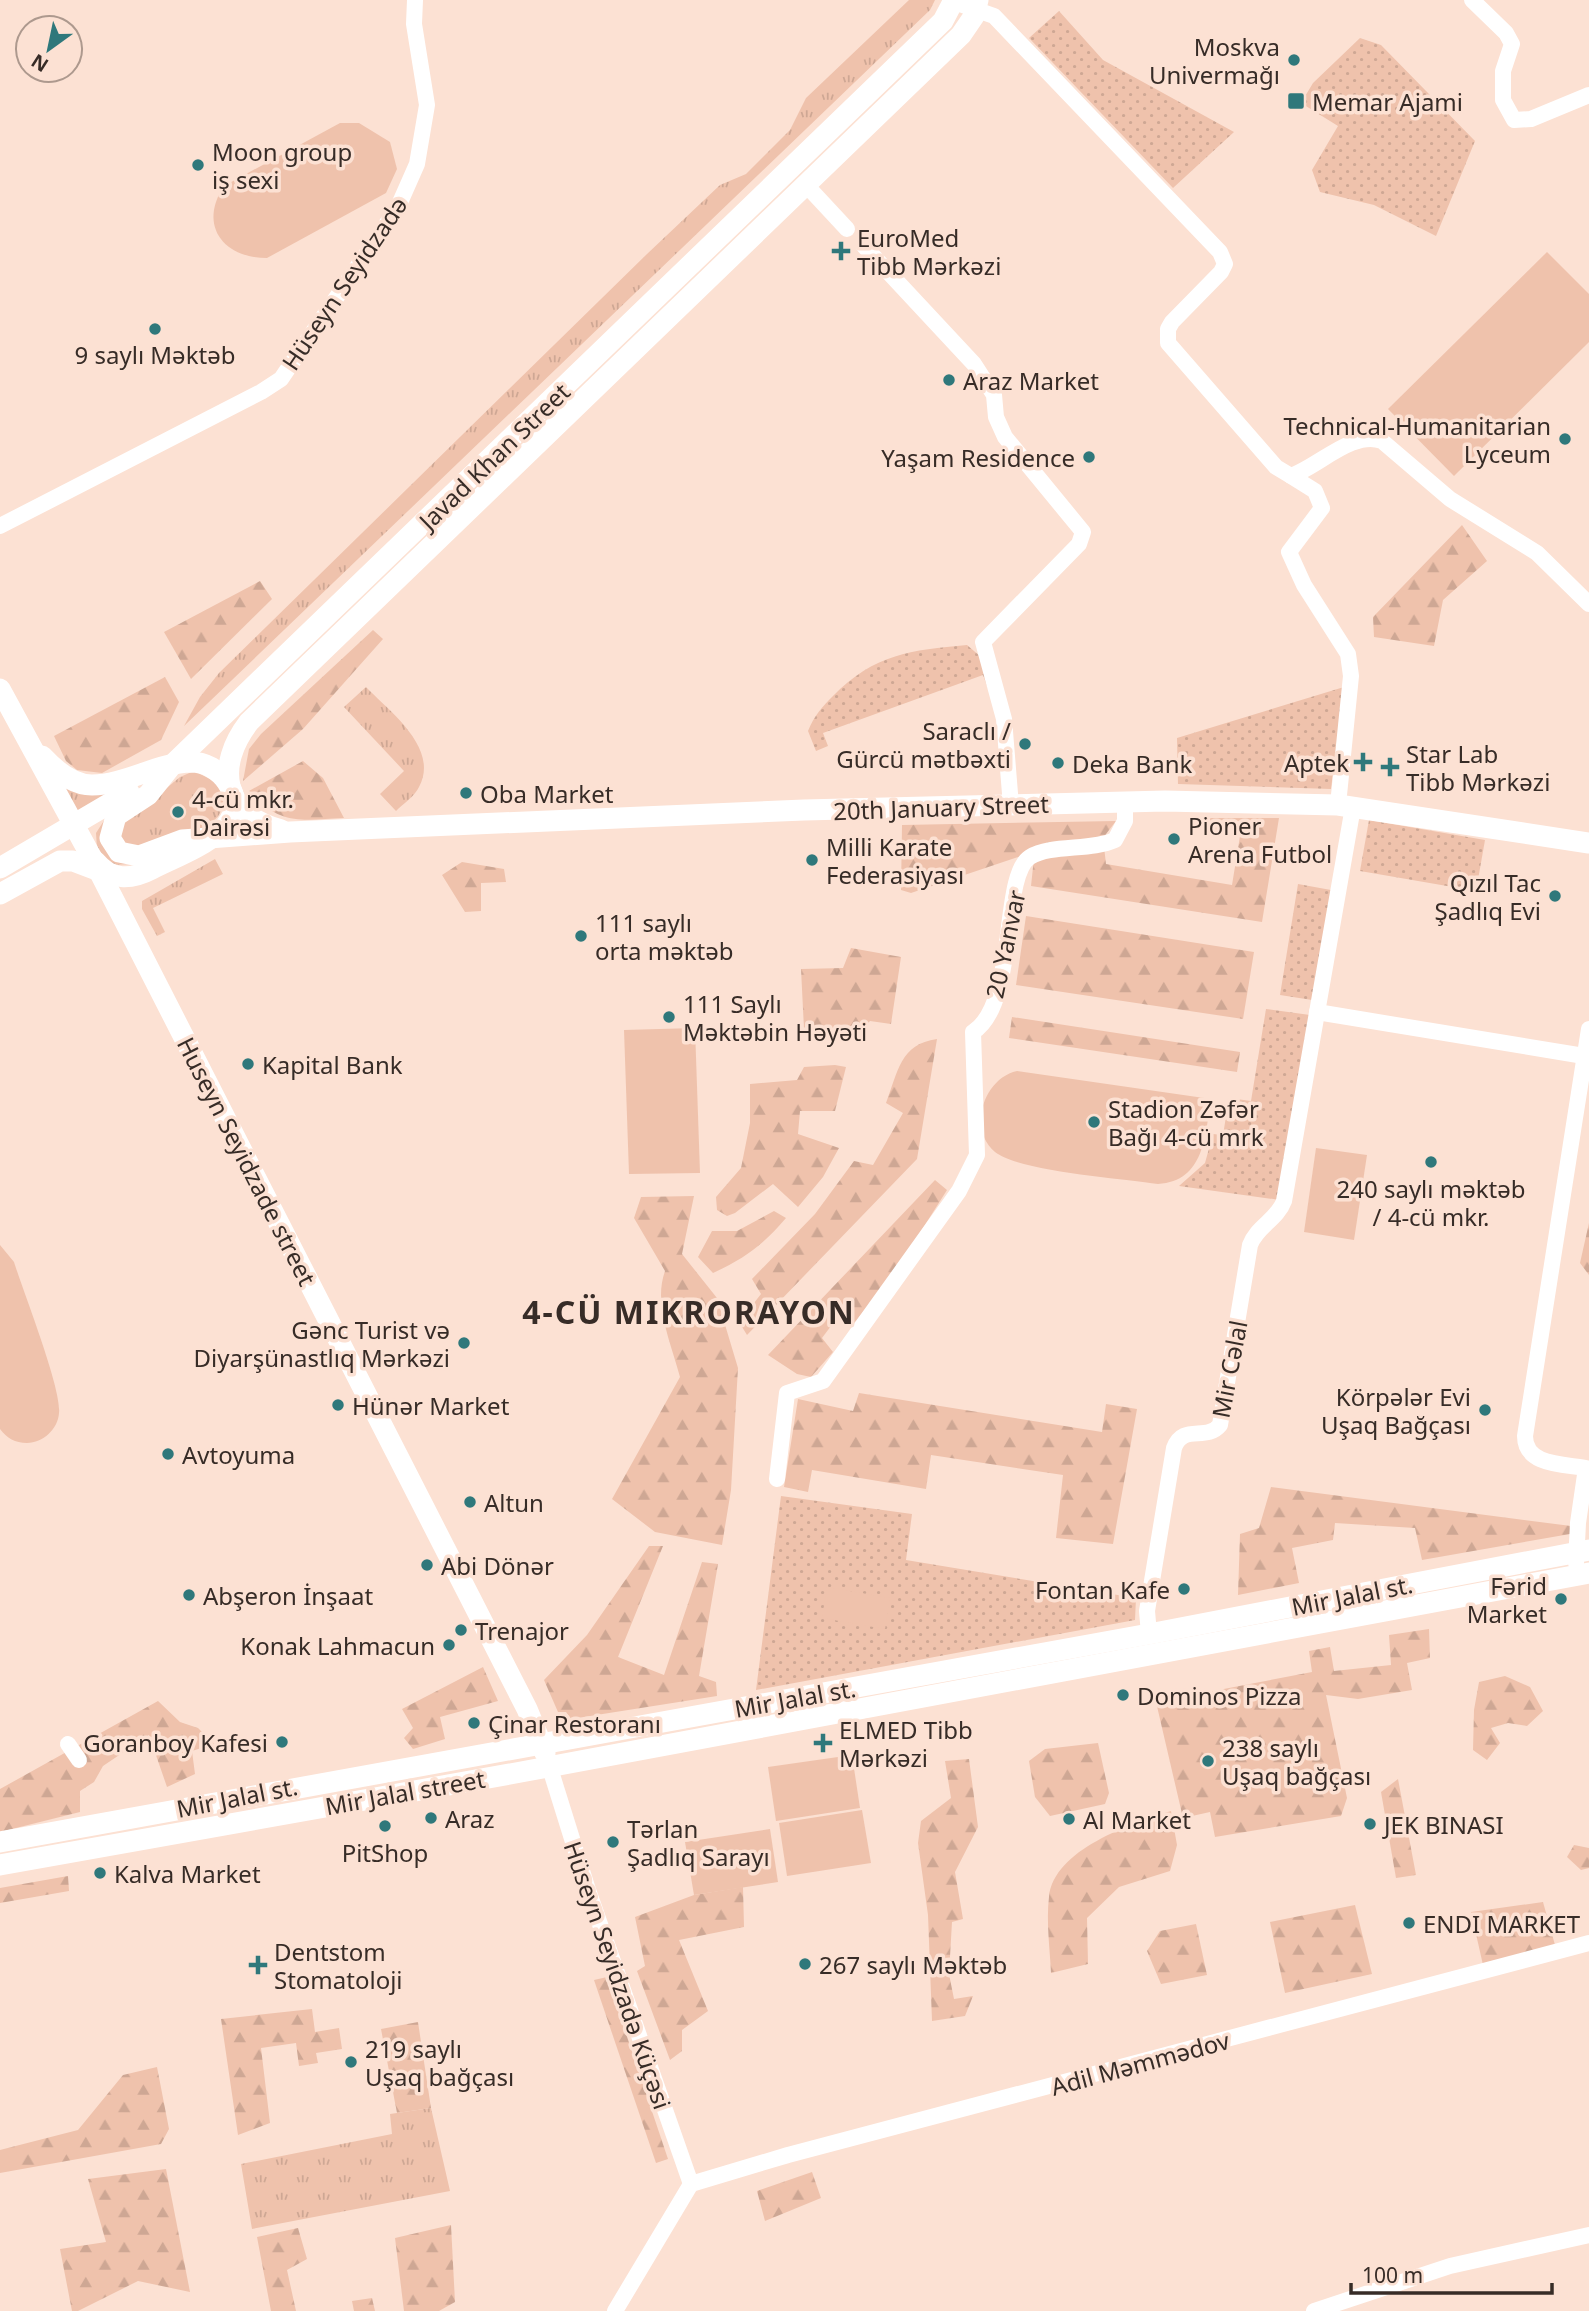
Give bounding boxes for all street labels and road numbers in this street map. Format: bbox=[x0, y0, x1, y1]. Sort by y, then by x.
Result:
street label: Hüseyn Seyidzadə bbox=[274, 190, 414, 376]
street label: Javad Khan Street bbox=[410, 375, 577, 538]
street label: 20th January Street bbox=[833, 787, 1050, 827]
street label: 20 Yanvar bbox=[977, 887, 1033, 1001]
street label: Huseyn Seyidzade street bbox=[170, 1031, 324, 1291]
street label: Mir Cəlal bbox=[1203, 1317, 1255, 1421]
street label: Mir Jalal st. bbox=[1289, 1567, 1415, 1623]
street label: Mir Jalal st. bbox=[732, 1671, 858, 1725]
street label: Mir Jalal street bbox=[323, 1762, 488, 1822]
street label: Mir Jalal st. bbox=[174, 1769, 300, 1825]
street label: Hüseyn Seyidzadə Küçəsi bbox=[557, 1836, 679, 2114]
street label: Adil Məmmədov bbox=[1047, 2023, 1234, 2103]

